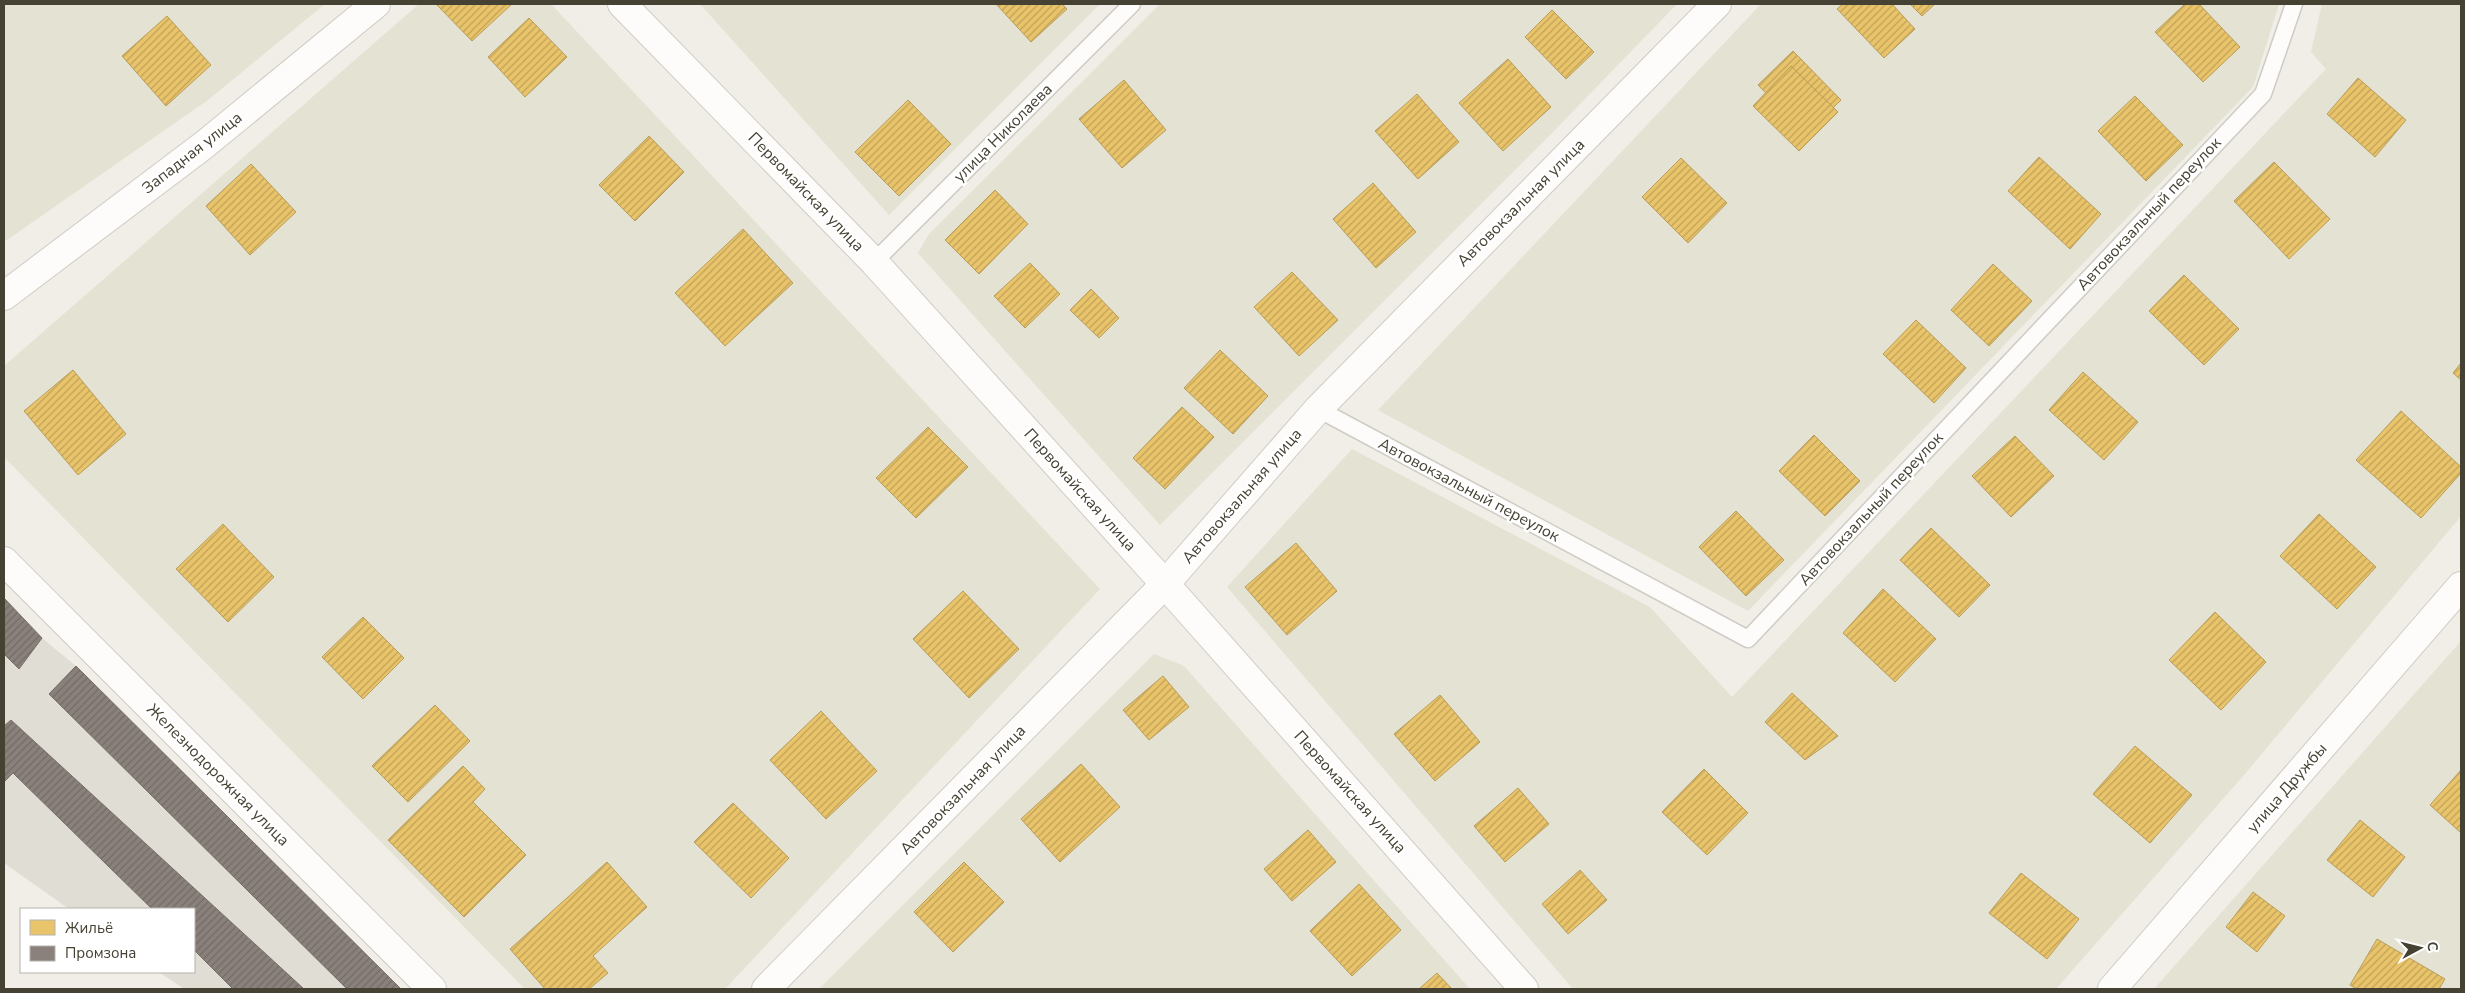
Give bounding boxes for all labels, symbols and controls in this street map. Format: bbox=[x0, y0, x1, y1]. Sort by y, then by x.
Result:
street label: улица Николаева bbox=[949, 79, 1057, 187]
street label: Западная улица bbox=[137, 107, 247, 199]
street label: Первомайская улица bbox=[743, 127, 869, 257]
street label: Автовокзальный переулок bbox=[2072, 132, 2226, 296]
street label: Автовокзальная улица bbox=[1452, 134, 1590, 272]
street label: Первомайская улица bbox=[1019, 424, 1141, 556]
street label: Автовокзальная улица bbox=[1177, 424, 1307, 568]
street label: Автовокзальный переулок bbox=[1794, 427, 1948, 591]
street label: Автовокзальный переулок bbox=[1374, 433, 1564, 548]
street label: Железнодорожная улица bbox=[142, 699, 294, 851]
street label: Автовокзальная улица bbox=[895, 720, 1031, 860]
street label: Первомайская улица bbox=[1289, 726, 1411, 858]
street label: улица Дружбы bbox=[2242, 738, 2332, 838]
legend bbox=[20, 908, 195, 973]
text: Жильё bbox=[65, 918, 113, 938]
north arrow bbox=[2395, 923, 2445, 973]
text: С bbox=[2422, 941, 2442, 953]
text: Промзона bbox=[65, 943, 136, 963]

